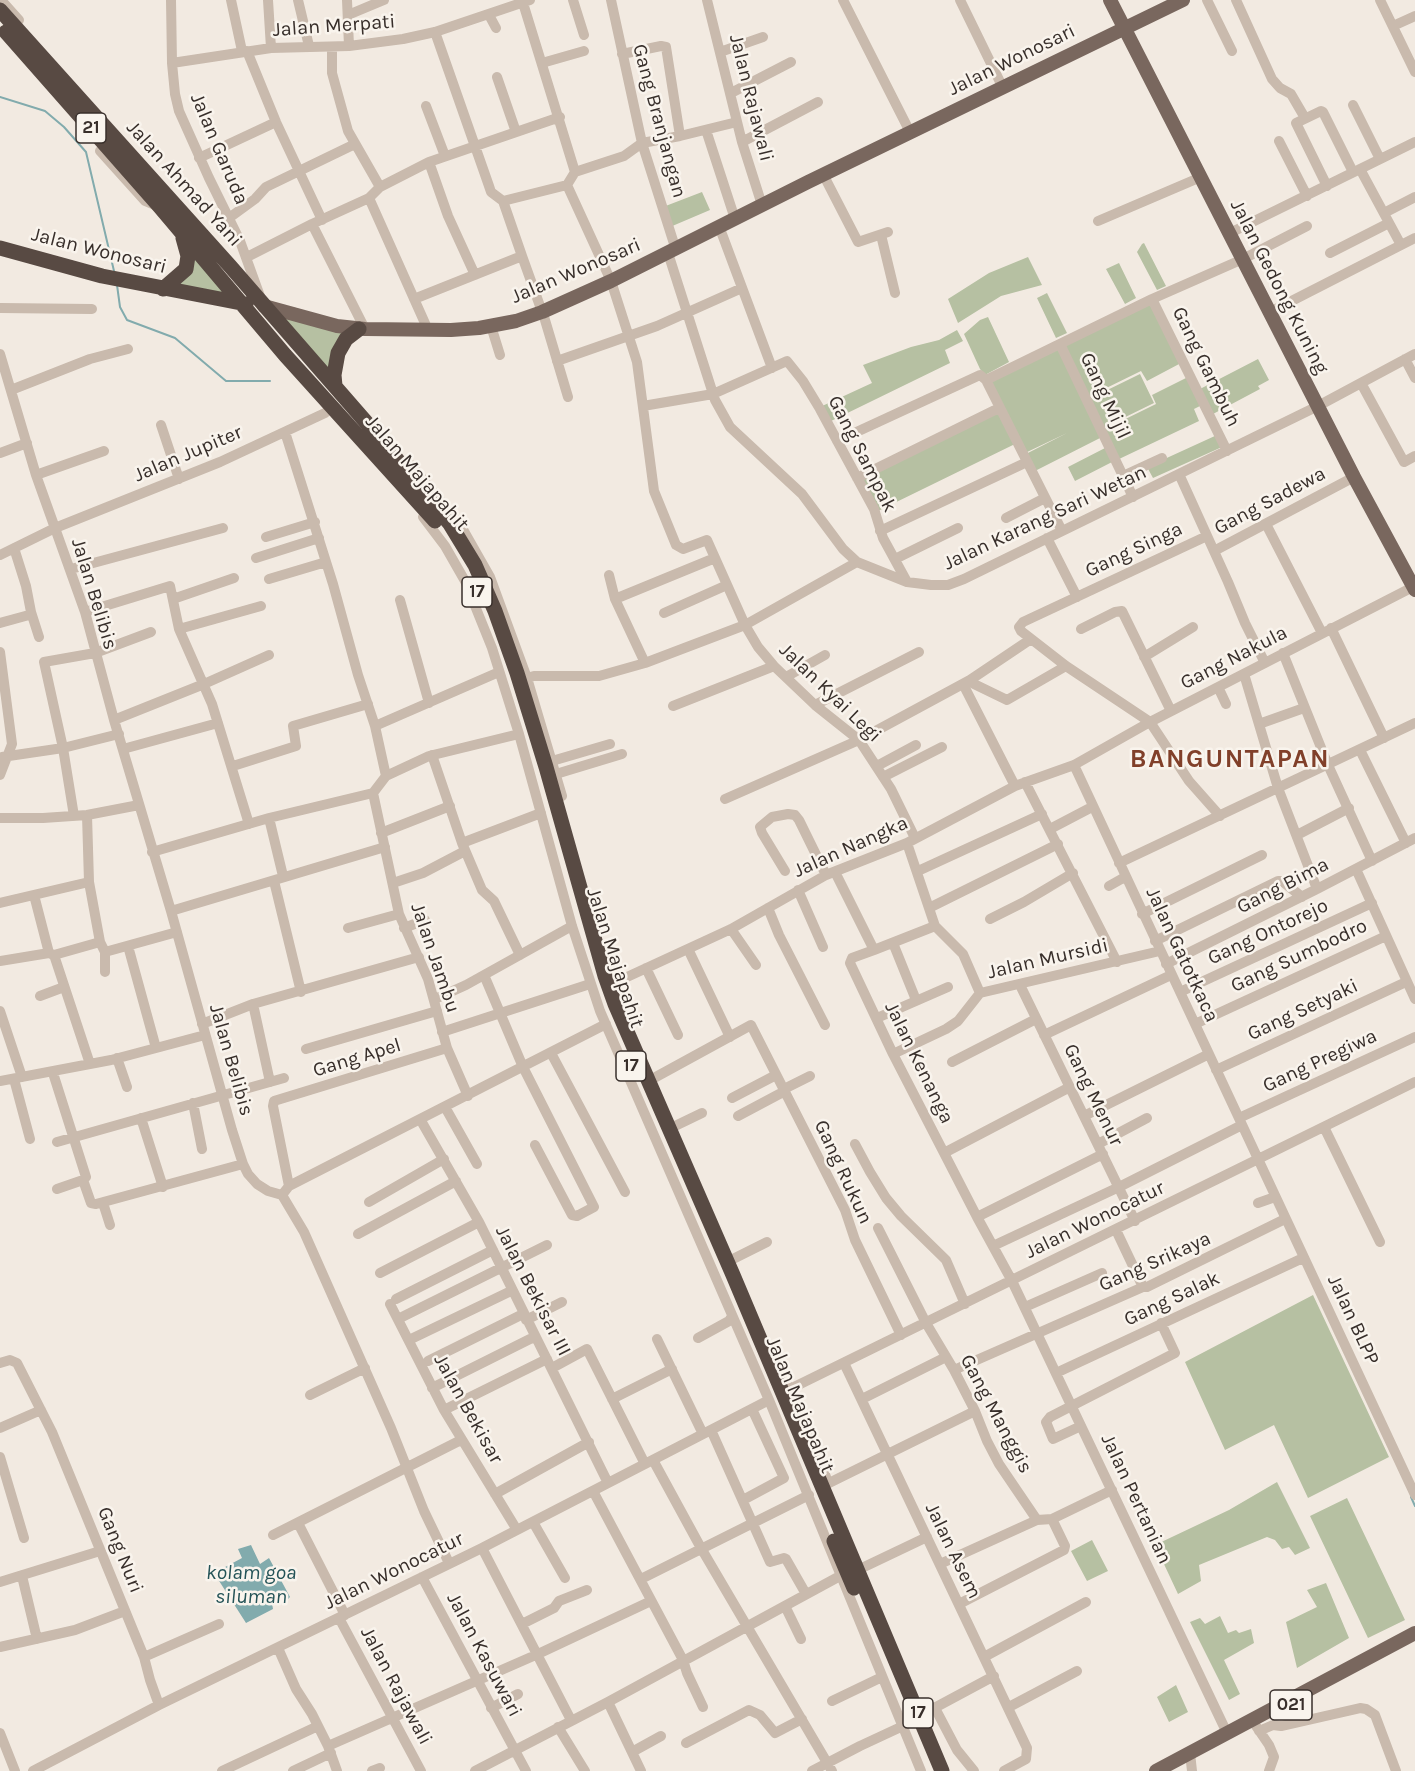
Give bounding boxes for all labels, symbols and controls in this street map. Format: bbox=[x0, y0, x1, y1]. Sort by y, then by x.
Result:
street label: Jalan Merpati bbox=[272, 10, 396, 42]
street label: Jalan Wonosari bbox=[945, 19, 1079, 101]
street label: Jalan Rajawali bbox=[724, 32, 778, 164]
street label: Gang Branjangan bbox=[627, 41, 691, 201]
street label: Jalan Garuda bbox=[185, 90, 253, 208]
road number: 21 bbox=[76, 113, 106, 143]
street label: Jalan Ahmad Yani bbox=[121, 116, 247, 252]
street label: Jalan Gedong Kuning bbox=[1225, 196, 1333, 378]
street label: Jalan Wonosari bbox=[29, 223, 169, 279]
street label: Jalan Wonosari bbox=[508, 233, 644, 309]
street label: Gang Gambuh bbox=[1167, 303, 1245, 431]
street label: Gang Mijil bbox=[1075, 349, 1135, 443]
street label: Gang Sampak bbox=[822, 392, 902, 516]
street label: Jalan Majapahit bbox=[360, 410, 474, 536]
street label: Jalan Jupiter bbox=[130, 420, 246, 488]
street label: Jalan Karang Sari Wetan bbox=[940, 460, 1150, 576]
street label: Gang Sadewa bbox=[1210, 462, 1330, 540]
street label: Gang Singa bbox=[1082, 517, 1186, 583]
street label: Jalan Belibis bbox=[66, 535, 122, 653]
road number: 17 bbox=[462, 577, 492, 607]
street label: Gang Nakula bbox=[1177, 621, 1291, 695]
street label: Jalan Kyai Legi bbox=[774, 638, 886, 748]
district label: BANGUNTAPAN bbox=[1130, 744, 1330, 776]
street label: Jalan Nangka bbox=[790, 811, 912, 883]
street label: Gang Bima bbox=[1233, 853, 1333, 919]
street label: Jalan Gatotkaca bbox=[1140, 884, 1224, 1026]
street label: Jalan Majapahit bbox=[581, 885, 649, 1031]
street label: Gang Ontorejo bbox=[1204, 894, 1332, 970]
street label: Jalan Jambu bbox=[405, 900, 465, 1016]
street label: Gang Sumbodro bbox=[1227, 914, 1371, 998]
street label: Jalan Mursidi bbox=[985, 933, 1111, 985]
street label: Gang Setyaki bbox=[1244, 974, 1362, 1046]
street label: Jalan Kenanga bbox=[879, 998, 959, 1128]
street label: Jalan Belibis bbox=[204, 1001, 258, 1119]
street label: Gang Pregiwa bbox=[1259, 1024, 1381, 1098]
street label: Gang Apel bbox=[310, 1033, 404, 1083]
street label: Gang Menur bbox=[1058, 1040, 1128, 1150]
road number: 17 bbox=[616, 1051, 646, 1081]
street label: Gang Rukun bbox=[808, 1116, 878, 1228]
street label: Jalan Wonocatur bbox=[1021, 1176, 1169, 1264]
street label: Jalan Bekisar III bbox=[490, 1222, 576, 1360]
street label: Gang Srikaya bbox=[1095, 1227, 1215, 1297]
street label: Gang Salak bbox=[1120, 1266, 1224, 1332]
street label: Jalan BLPP bbox=[1322, 1271, 1384, 1369]
street label: Jalan Majapahit bbox=[760, 1333, 840, 1477]
street label: Jalan Bekisar bbox=[428, 1350, 508, 1468]
street label: Gang Manggis bbox=[955, 1351, 1037, 1477]
street label: Jalan Pertanian bbox=[1095, 1430, 1177, 1568]
street label: Jalan Asem bbox=[920, 1499, 986, 1603]
street label: Gang Nuri bbox=[92, 1503, 148, 1597]
street label: Jalan Wonocatur bbox=[320, 1527, 468, 1615]
water label: kolam goa siluman bbox=[206, 1560, 296, 1610]
street label: Jalan Kasuwari bbox=[441, 1589, 527, 1721]
street label: Jalan Rajawali bbox=[355, 1623, 437, 1749]
road number: 021 bbox=[1270, 1690, 1312, 1720]
road number: 17 bbox=[903, 1698, 933, 1728]

